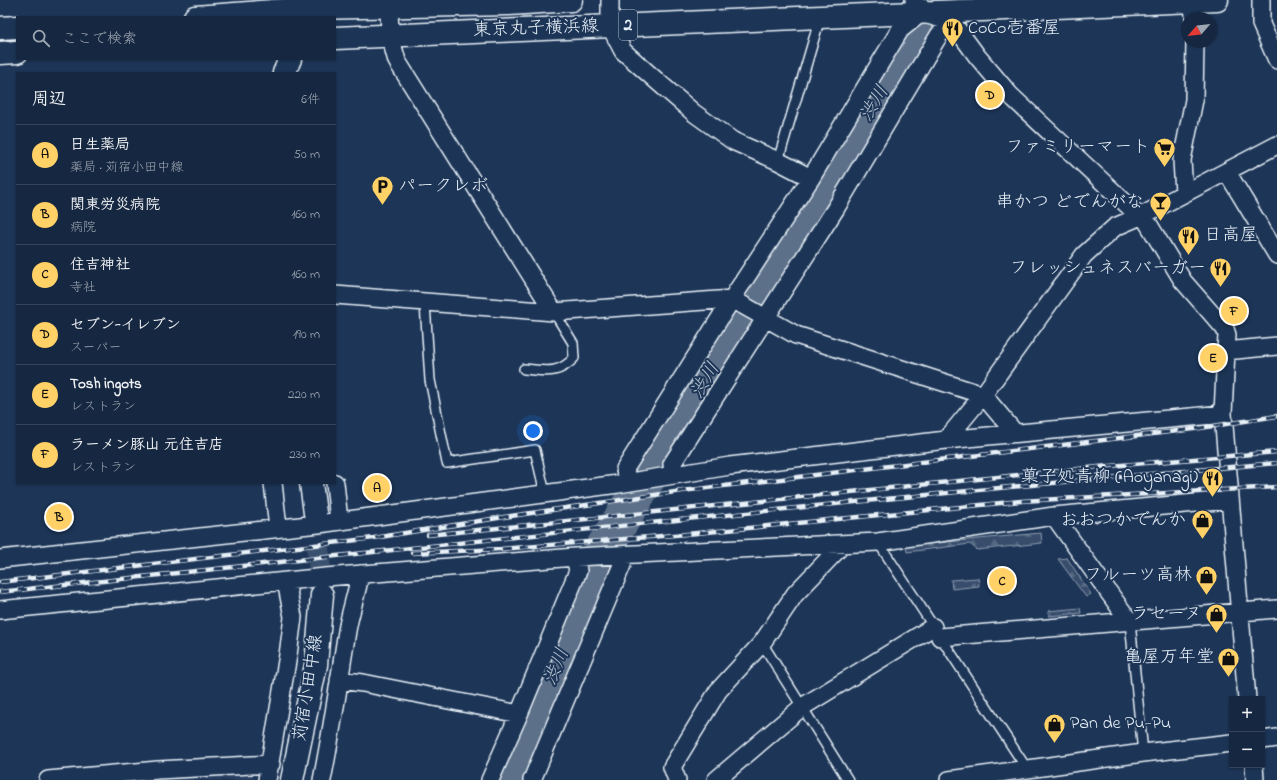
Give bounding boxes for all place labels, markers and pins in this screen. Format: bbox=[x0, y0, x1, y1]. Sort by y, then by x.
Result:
restaurant icon: CoCo壱番屋 bbox=[940, 16, 966, 49]
place label: CoCo壱番屋 bbox=[968, 16, 1060, 42]
pin: D bbox=[977, 80, 1003, 110]
place label: ファミリーマート bbox=[1006, 135, 1150, 161]
supermarket icon: ファミリーマート bbox=[1152, 135, 1178, 168]
parking icon: パークレボ bbox=[370, 174, 396, 207]
place label: パークレボ bbox=[398, 174, 488, 200]
place label: 串かつ どでんがな bbox=[996, 190, 1144, 216]
bar icon: 串かつ どでんがな bbox=[1147, 190, 1173, 223]
restaurant icon: 日高屋 bbox=[1175, 223, 1201, 256]
place label: 日高屋 bbox=[1204, 223, 1258, 249]
place label: フレッシュネスバーガー bbox=[1009, 256, 1206, 282]
restaurant icon: フレッシュネスバーガー bbox=[1208, 256, 1234, 289]
pin: F bbox=[1221, 296, 1247, 326]
pin: E bbox=[1200, 343, 1226, 373]
place label: 菓子処青柳 (Aoyanagi) bbox=[1021, 465, 1198, 492]
restaurant icon: 菓子処青柳 (Aoyanagi) bbox=[1200, 465, 1226, 498]
pin: A bbox=[364, 473, 390, 503]
pin: B bbox=[46, 502, 72, 532]
place label: おおつかでんか bbox=[1060, 508, 1186, 534]
shop icon: おおつかでんか bbox=[1189, 508, 1215, 541]
place label: フルーツ高林 bbox=[1084, 563, 1192, 589]
shop icon: フルーツ高林 bbox=[1194, 563, 1220, 596]
pin: C bbox=[989, 566, 1015, 596]
place label: ラセーヌ bbox=[1131, 602, 1202, 628]
shop icon: ラセーヌ bbox=[1204, 602, 1230, 635]
place label: 亀屋万年堂 bbox=[1124, 645, 1214, 671]
shop icon: 亀屋万年堂 bbox=[1216, 645, 1242, 678]
shop icon: Pan de Pu-Pu bbox=[1041, 711, 1067, 744]
place label: Pan de Pu-Pu bbox=[1070, 711, 1171, 737]

